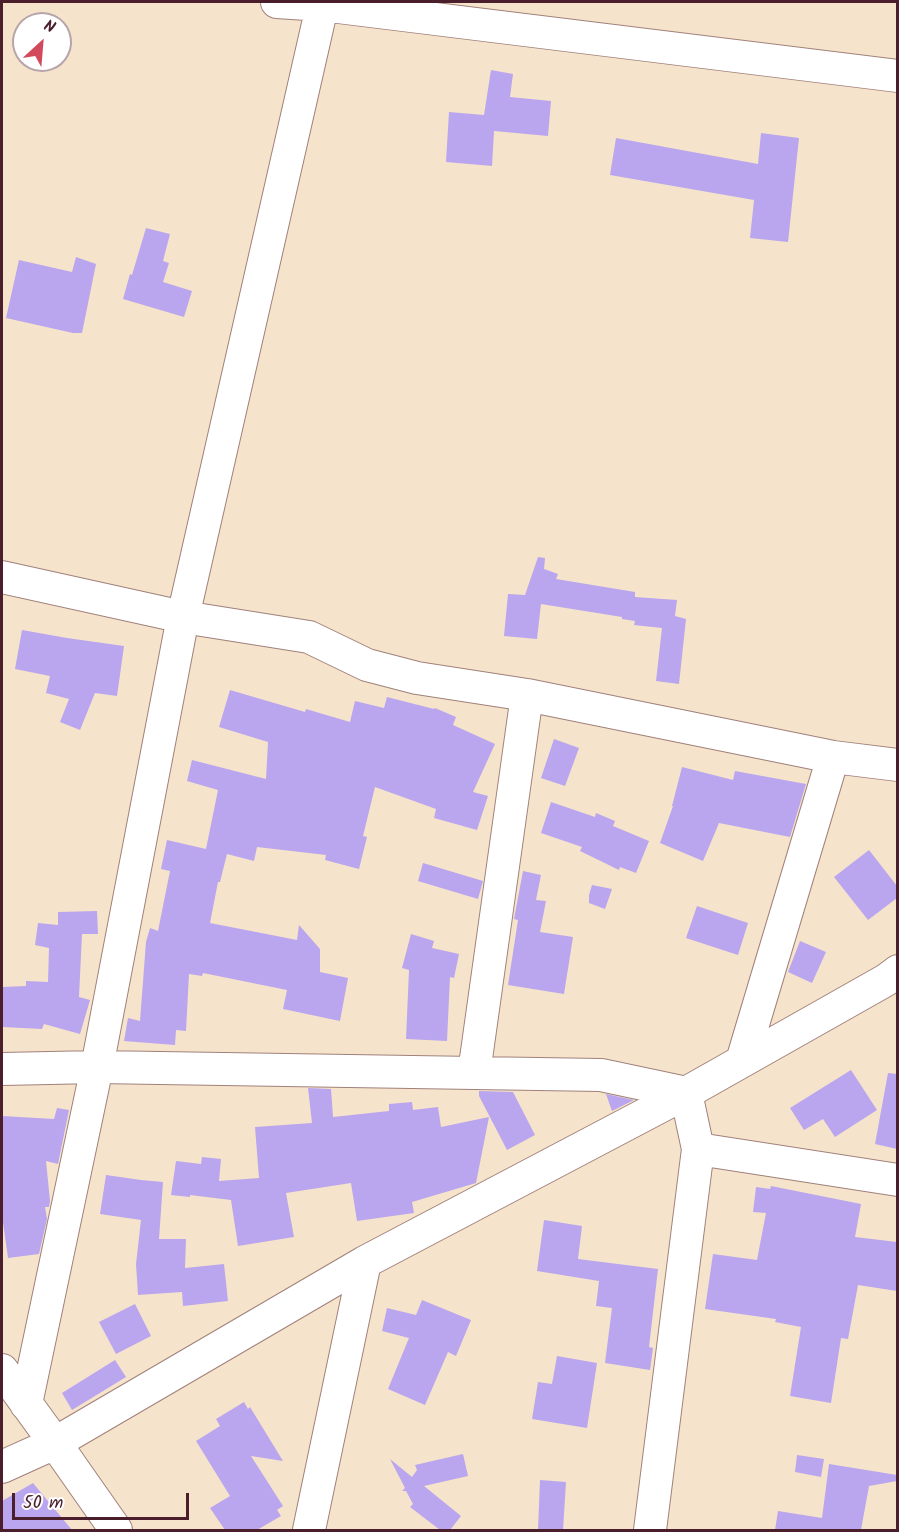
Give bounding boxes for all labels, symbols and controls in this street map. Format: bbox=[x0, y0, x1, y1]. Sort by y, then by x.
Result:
north arrow bbox=[12, 12, 72, 72]
text: N bbox=[39, 14, 59, 41]
scale bar bbox=[15, 1481, 192, 1519]
text: 50 m bbox=[23, 1489, 63, 1518]

